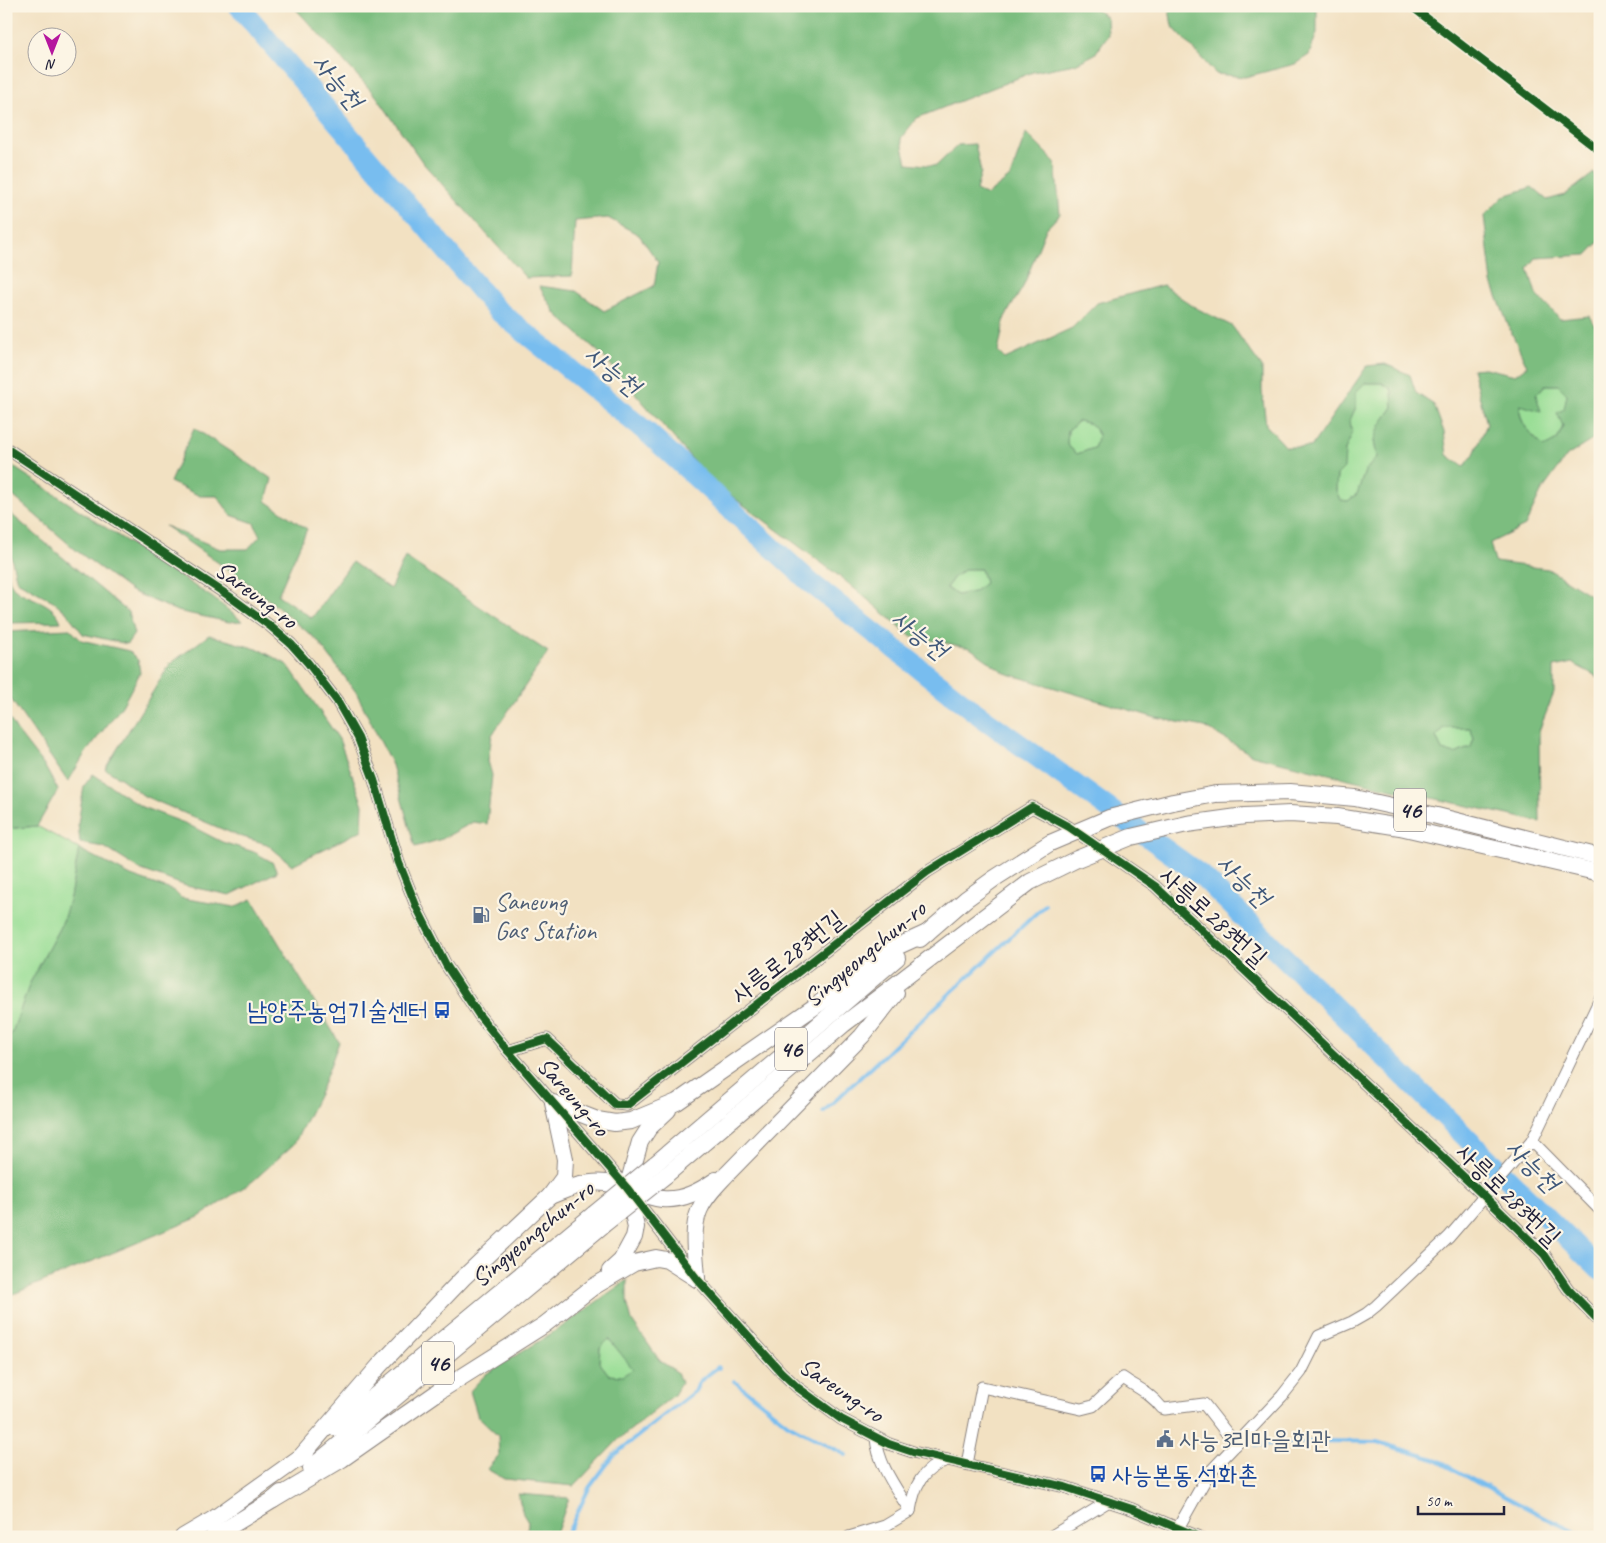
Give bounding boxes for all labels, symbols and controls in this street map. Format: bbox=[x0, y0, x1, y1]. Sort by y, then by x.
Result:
north arrow bbox=[28, 28, 78, 78]
water label: 사능천 bbox=[305, 47, 372, 118]
text: N bbox=[45, 56, 56, 73]
water label: 사능천 bbox=[578, 338, 650, 405]
street label: Sareung-ro bbox=[209, 553, 305, 637]
water label: 사능천 bbox=[885, 602, 957, 669]
road number: 46 bbox=[1394, 788, 1426, 832]
water label: 사능천 bbox=[1210, 847, 1280, 916]
street label: 사릉로283번길 bbox=[1153, 860, 1274, 974]
place label: Saneung Gas Station bbox=[495, 886, 597, 947]
street label: Singyeongchun-ro bbox=[797, 892, 933, 1014]
street label: 사릉로283번길 bbox=[725, 903, 850, 1011]
fuel station icon: Saneung Gas Station bbox=[471, 905, 491, 925]
place label: 남양주농업기술센터 bbox=[247, 995, 428, 1027]
bus stop icon: 남양주농업기술센터 bbox=[432, 1000, 452, 1020]
road number: 46 bbox=[775, 1028, 807, 1070]
street label: Sareung-ro bbox=[530, 1050, 617, 1144]
water label: 사능천 bbox=[1499, 1131, 1569, 1201]
street label: 사릉로283번길 bbox=[1449, 1137, 1568, 1253]
street label: Singyeongchun-ro bbox=[465, 1172, 601, 1294]
road number: 46 bbox=[422, 1342, 454, 1385]
street label: Sareung-ro bbox=[793, 1350, 891, 1430]
place label: 사능3리마을회관 bbox=[1179, 1424, 1331, 1456]
public building icon: 사능3리마을회관 bbox=[1155, 1429, 1175, 1449]
place label: 사능본동.석화촌 bbox=[1112, 1459, 1258, 1491]
bus stop icon: 사능본동.석화촌 bbox=[1088, 1464, 1108, 1484]
scale bar bbox=[1418, 1483, 1505, 1515]
text: 50 m bbox=[1426, 1492, 1453, 1511]

